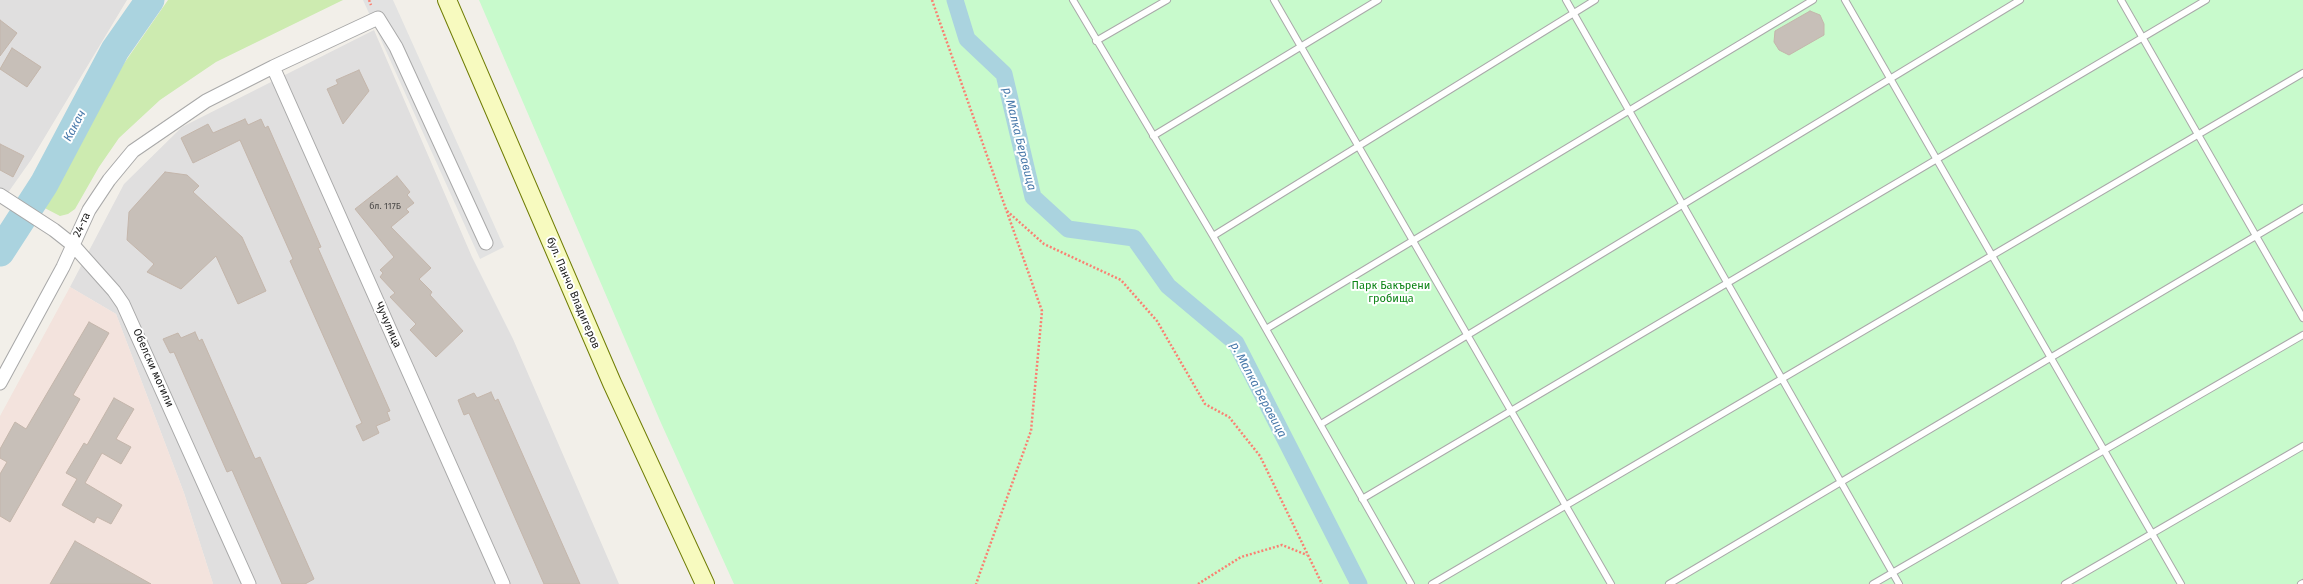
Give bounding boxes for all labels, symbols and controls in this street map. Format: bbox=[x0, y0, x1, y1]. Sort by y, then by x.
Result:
water label: р. Малка Беравица bbox=[999, 86, 1039, 192]
water label: Какач bbox=[61, 108, 89, 144]
house number: бл. 117Б bbox=[369, 201, 401, 211]
street label: 24-та bbox=[71, 211, 93, 239]
street label: бул. Панчо Владигеров bbox=[543, 235, 603, 351]
park label: Парк Бакърени гробища bbox=[1352, 279, 1430, 305]
street label: Чучулица bbox=[372, 300, 404, 350]
street label: Обелски могили bbox=[130, 327, 176, 409]
water label: р. Малка Беравица bbox=[1227, 340, 1289, 440]

